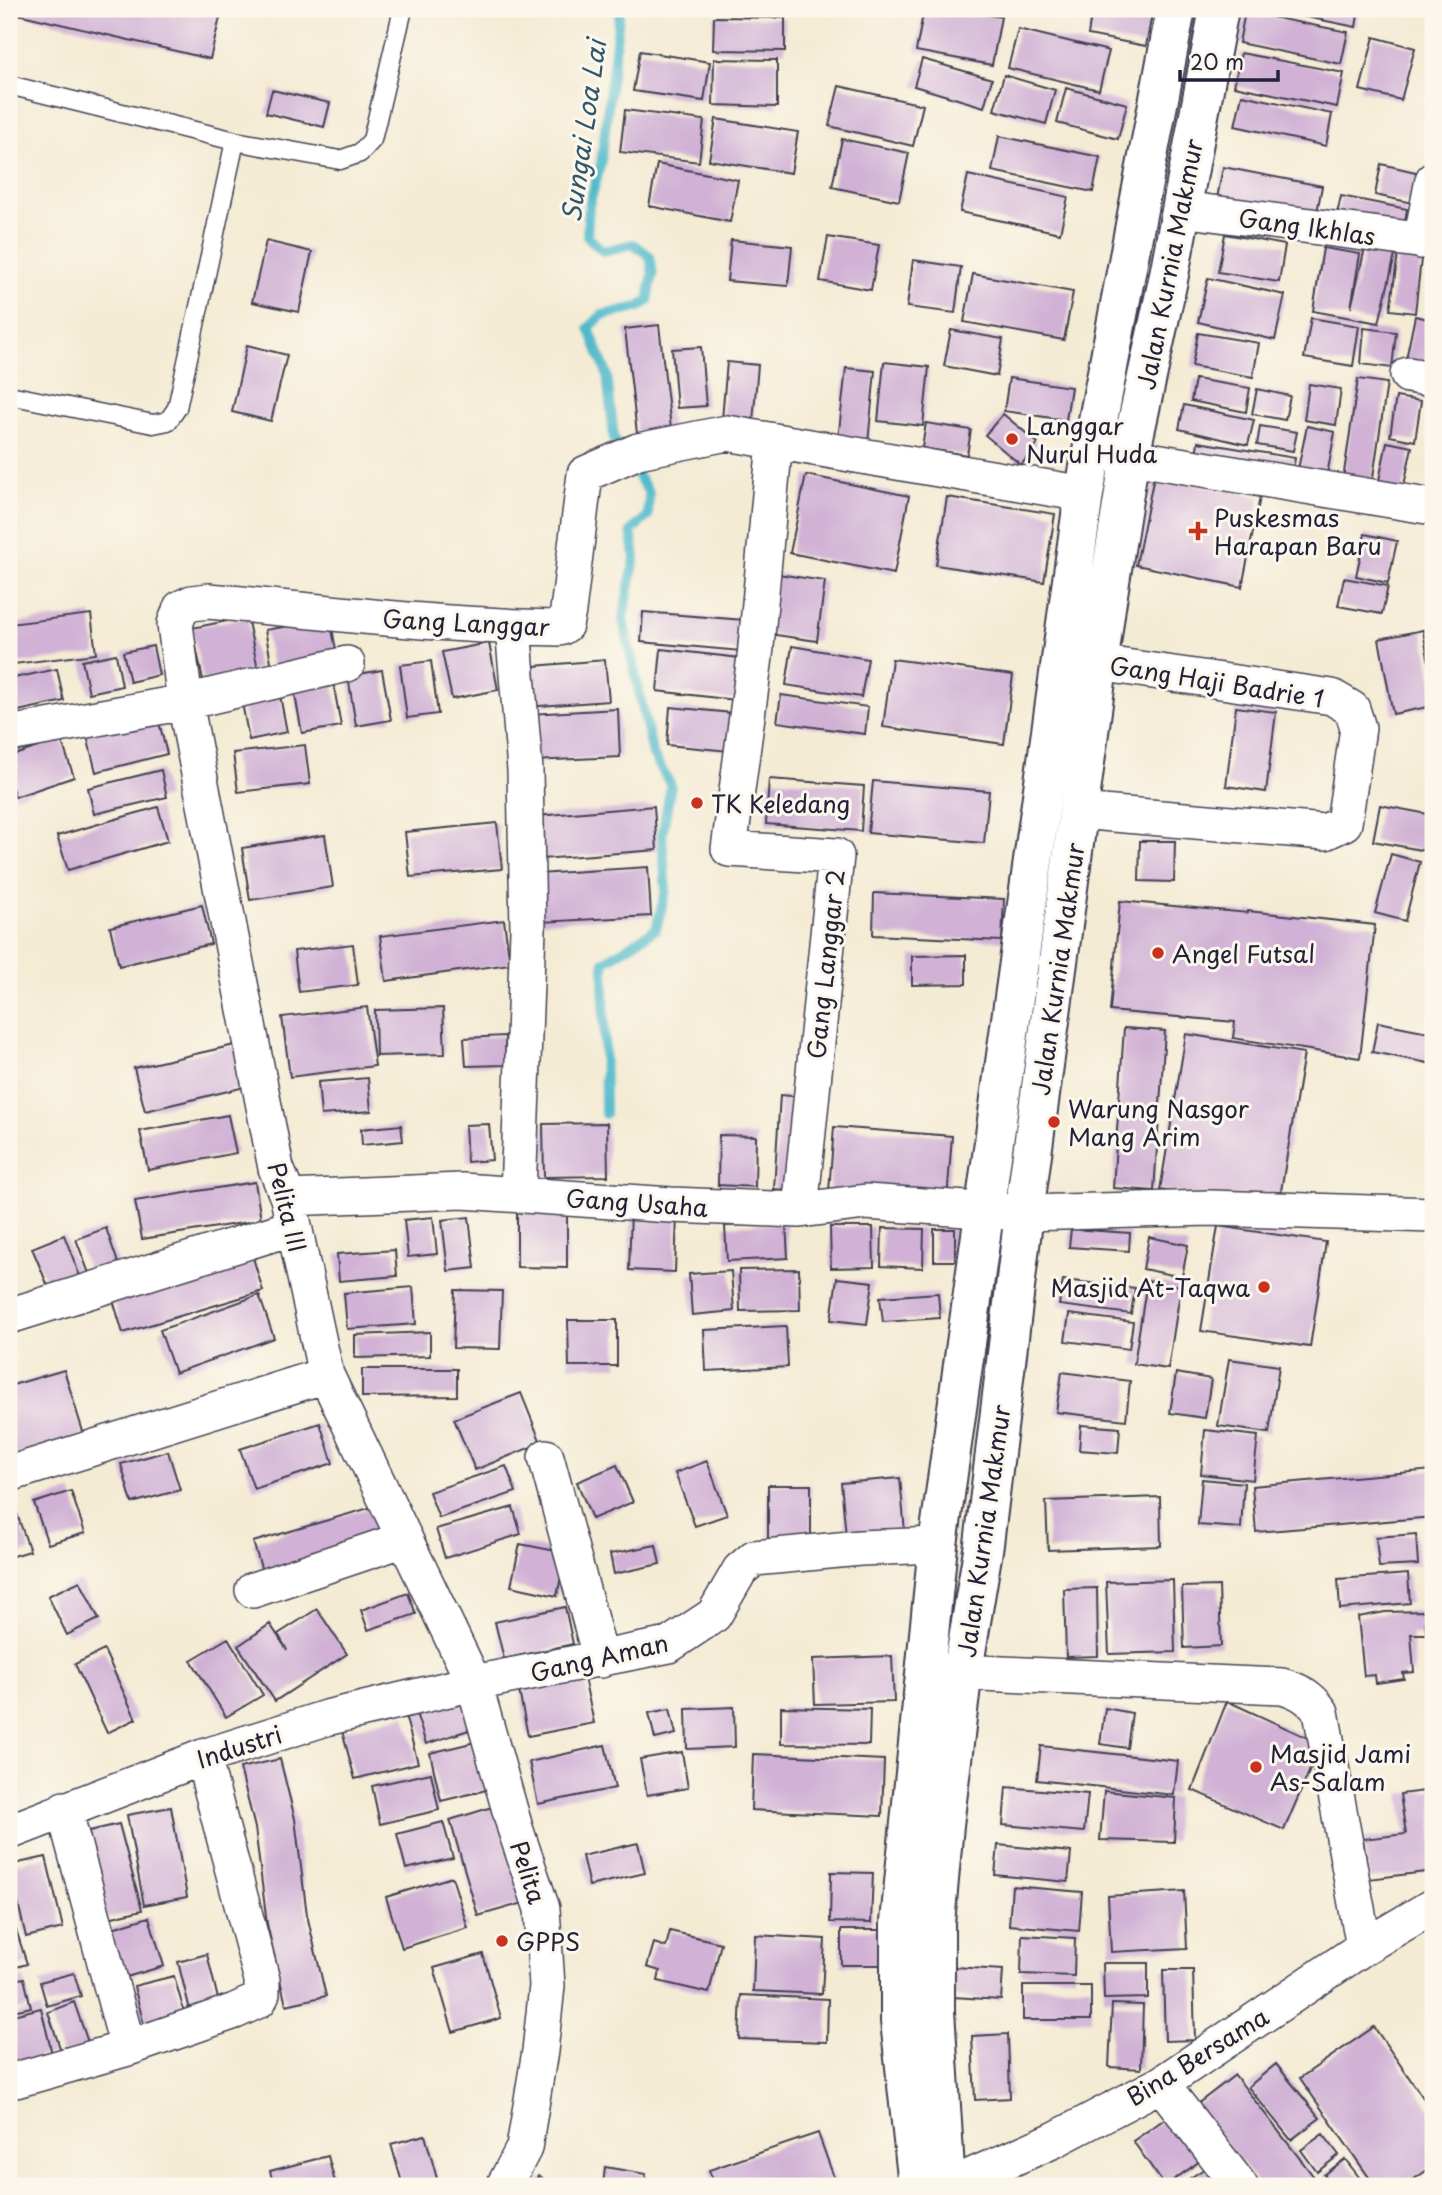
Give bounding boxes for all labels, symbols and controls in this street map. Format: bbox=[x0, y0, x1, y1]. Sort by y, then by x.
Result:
water label: Sungai Loa Lai bbox=[551, 34, 616, 225]
scale bar bbox=[1180, 38, 1278, 82]
text: 20 m bbox=[1190, 45, 1244, 77]
street label: Jalan Kurnia Makmur bbox=[1127, 135, 1211, 392]
street label: Gang Ikhlas bbox=[1236, 199, 1378, 253]
place label: Langgar Nurul Huda bbox=[1026, 407, 1157, 471]
marker: Langgar Nurul Huda bbox=[1004, 431, 1020, 447]
place label: Puskesmas Harapan Baru bbox=[1214, 499, 1382, 563]
marker: Puskesmas Harapan Baru bbox=[1188, 521, 1208, 541]
street label: Gang Langgar bbox=[381, 600, 551, 644]
street label: Gang Haji Badrie 1 bbox=[1107, 646, 1327, 716]
place label: TK Keledang bbox=[711, 785, 850, 821]
marker: TK Keledang bbox=[689, 795, 705, 811]
street label: Jalan Kurnia Makmur bbox=[1021, 840, 1093, 1098]
street label: Gang Langgar 2 bbox=[797, 867, 853, 1061]
place label: Angel Futsal bbox=[1172, 935, 1315, 971]
marker: Angel Futsal bbox=[1150, 945, 1166, 961]
place label: Warung Nasgor Mang Arim bbox=[1068, 1090, 1250, 1154]
marker: Warung Nasgor Mang Arim bbox=[1046, 1114, 1062, 1130]
street label: Pelita III bbox=[259, 1158, 317, 1256]
street label: Gang Usaha bbox=[565, 1179, 709, 1225]
place label: Masjid At-Taqwa bbox=[1051, 1269, 1250, 1305]
marker: Masjid At-Taqwa bbox=[1256, 1279, 1272, 1295]
street label: Jalan Kurnia Makmur bbox=[947, 1402, 1019, 1660]
street label: Gang Aman bbox=[526, 1624, 672, 1690]
street label: Industri bbox=[192, 1715, 286, 1777]
place label: Masjid Jami As-Salam bbox=[1270, 1735, 1411, 1799]
marker: Masjid Jami As-Salam bbox=[1248, 1759, 1264, 1775]
street label: Pelita bbox=[502, 1836, 556, 1908]
place label: GPPS bbox=[516, 1923, 580, 1959]
marker: GPPS bbox=[494, 1933, 510, 1949]
street label: Bina Bersama bbox=[1119, 1998, 1275, 2114]

